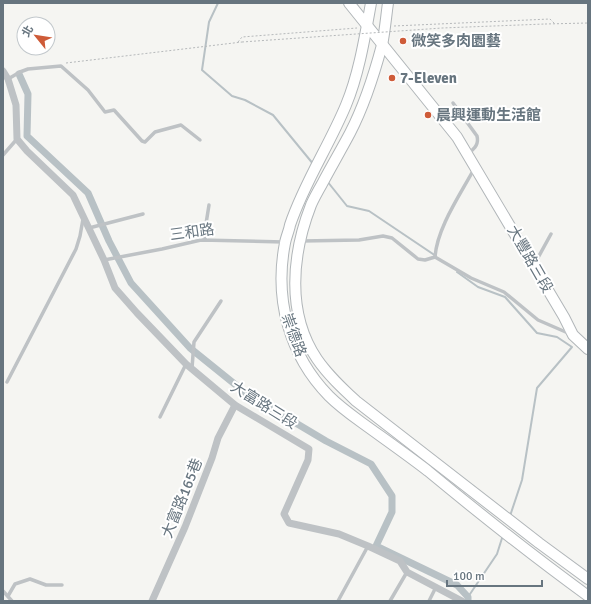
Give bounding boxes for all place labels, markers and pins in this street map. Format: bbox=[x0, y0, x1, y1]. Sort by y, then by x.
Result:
place label: 微笑多肉園藝 bbox=[411, 32, 501, 50]
marker: 微笑多肉園藝 bbox=[398, 36, 408, 46]
place label: 7-Eleven bbox=[400, 69, 457, 87]
marker: 7-Eleven bbox=[387, 73, 397, 83]
place label: 晨興運動生活館 bbox=[436, 106, 541, 124]
marker: 晨興運動生活館 bbox=[423, 110, 433, 120]

